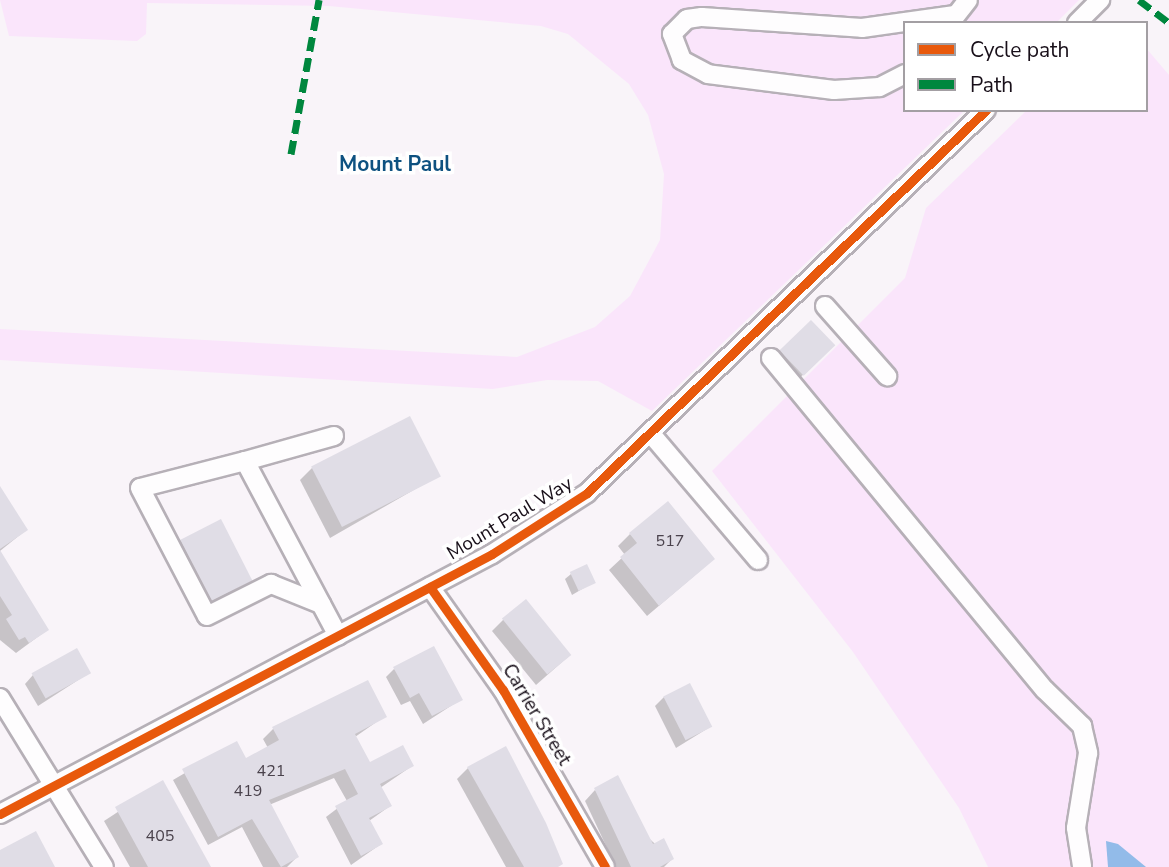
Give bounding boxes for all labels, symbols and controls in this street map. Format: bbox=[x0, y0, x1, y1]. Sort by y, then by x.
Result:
legend bbox=[903, 21, 1148, 112]
text: Cycle path bbox=[970, 36, 1069, 64]
text: Path bbox=[970, 71, 1013, 99]
district label: Mount Paul bbox=[339, 151, 451, 177]
street label: Mount Paul Way bbox=[443, 473, 577, 565]
house number: 517 bbox=[656, 531, 684, 551]
street label: Carrier Street bbox=[497, 660, 575, 770]
house number: 421 bbox=[257, 761, 285, 781]
house number: 419 bbox=[234, 781, 262, 801]
house number: 405 bbox=[146, 826, 174, 846]

